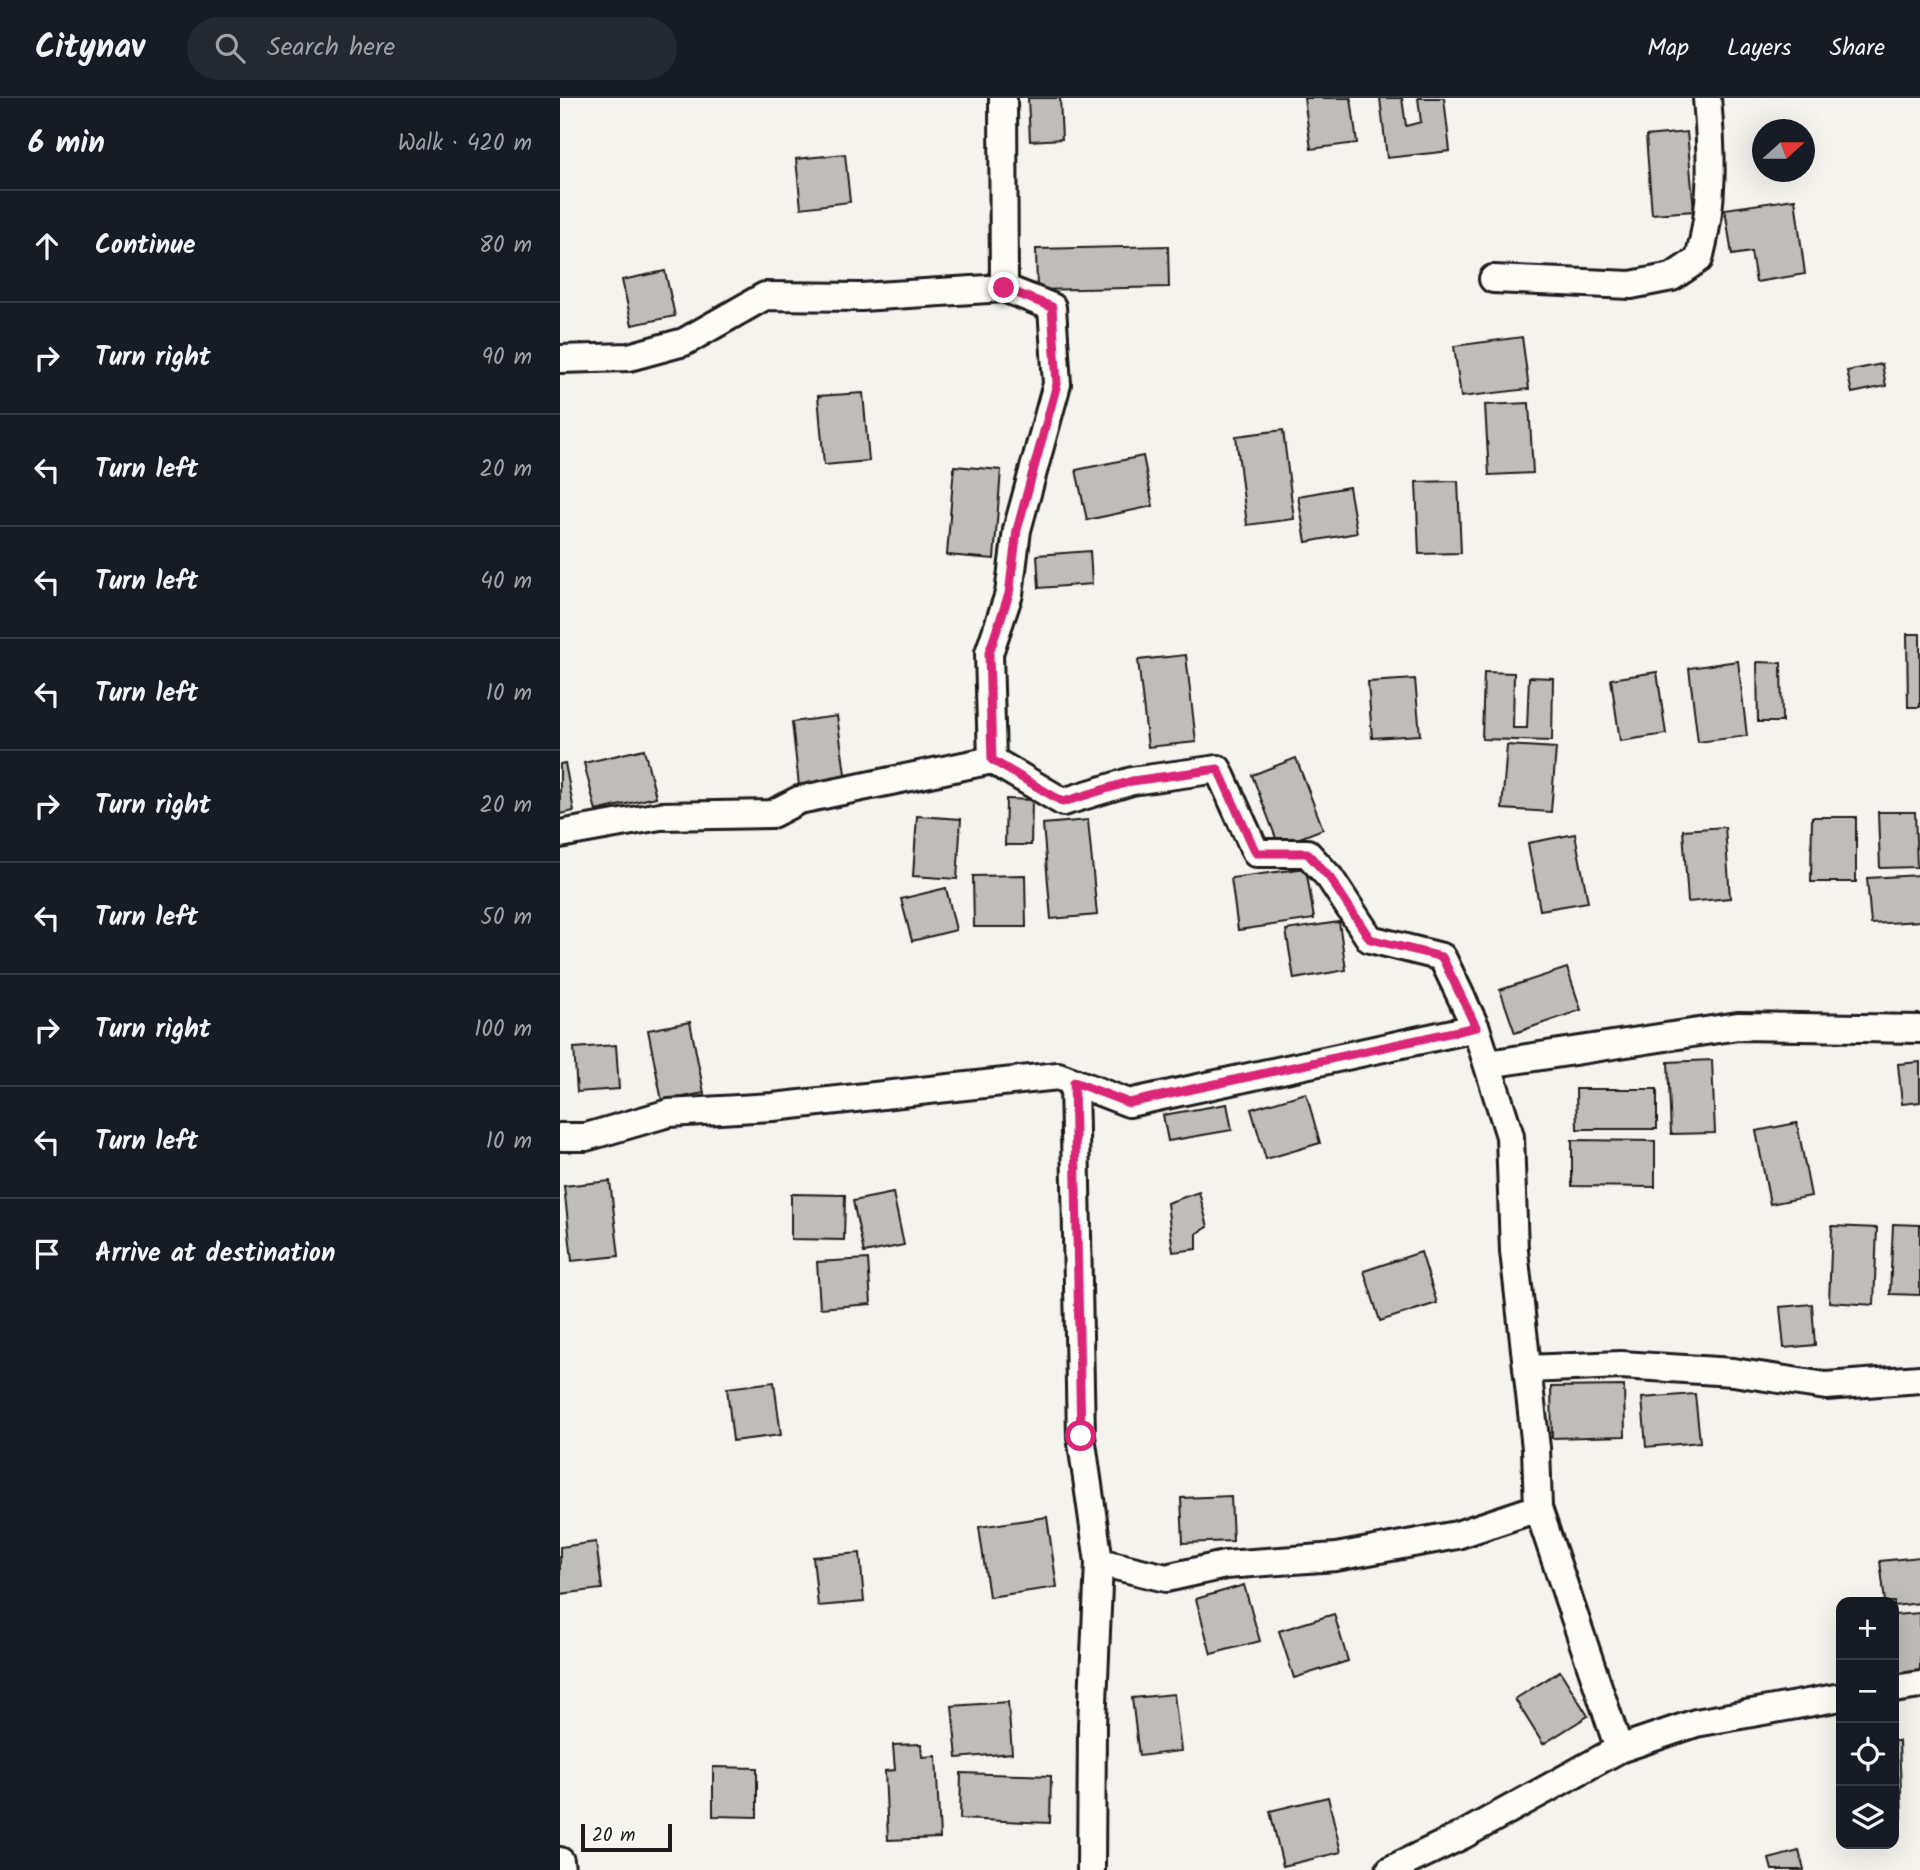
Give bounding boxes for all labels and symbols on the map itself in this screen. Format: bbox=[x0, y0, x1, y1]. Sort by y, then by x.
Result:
north arrow bbox=[1752, 119, 1815, 182]
route end bbox=[988, 272, 1019, 303]
route start bbox=[1065, 1420, 1096, 1451]
scale bar bbox=[581, 1821, 672, 1853]

